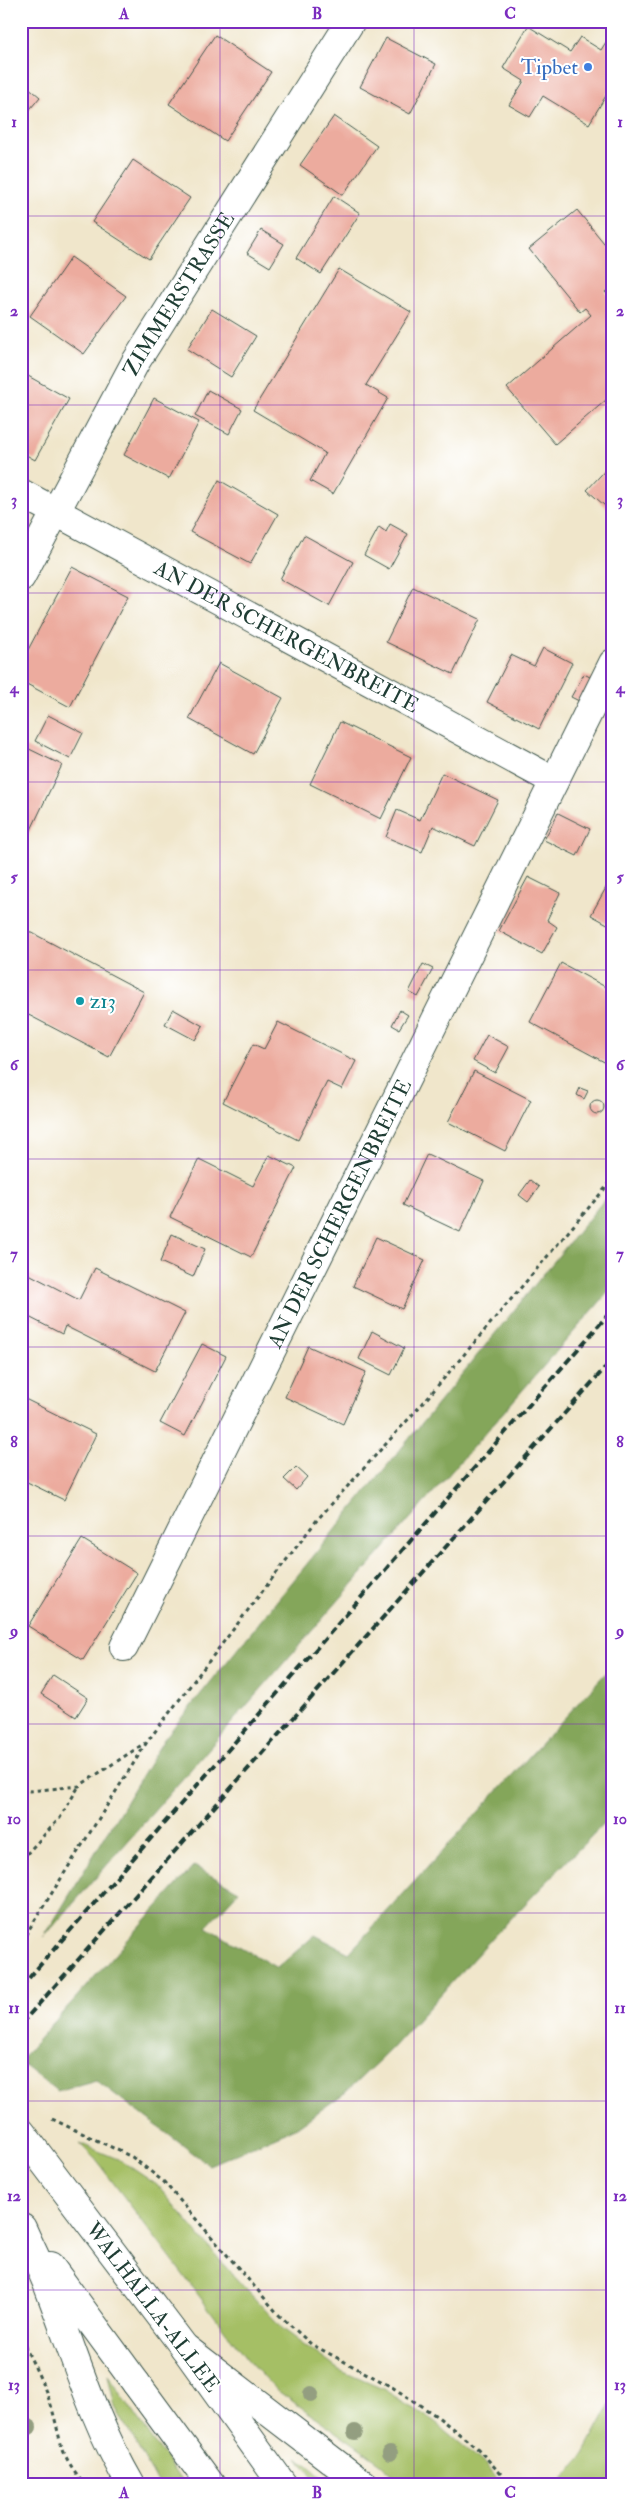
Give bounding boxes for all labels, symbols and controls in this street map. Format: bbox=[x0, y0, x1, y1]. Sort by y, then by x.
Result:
text: A bbox=[118, 4, 130, 24]
text: B bbox=[312, 4, 322, 24]
text: C bbox=[504, 4, 516, 24]
place label: Tipbet bbox=[521, 54, 578, 81]
marker: Tipbet bbox=[582, 61, 594, 73]
text: 1 bbox=[11, 112, 17, 132]
text: 1 bbox=[617, 112, 623, 132]
street label: ZIMMERSTRASSE bbox=[117, 207, 241, 381]
text: 2 bbox=[10, 301, 18, 321]
text: 2 bbox=[616, 301, 624, 321]
text: 3 bbox=[11, 490, 17, 510]
text: 3 bbox=[617, 490, 623, 510]
street label: AN DER SCHERGENBREITE bbox=[149, 554, 423, 719]
text: 4 bbox=[9, 678, 20, 698]
text: 4 bbox=[615, 678, 626, 698]
text: 5 bbox=[10, 867, 18, 887]
text: 5 bbox=[616, 867, 624, 887]
place label: z13 bbox=[90, 988, 116, 1015]
marker: z13 bbox=[74, 995, 86, 1007]
text: 6 bbox=[10, 1055, 20, 1075]
text: 6 bbox=[616, 1055, 626, 1075]
street label: AN DER SCHERGENBREITE bbox=[261, 1075, 418, 1354]
text: 7 bbox=[10, 1244, 18, 1264]
text: 7 bbox=[616, 1244, 624, 1264]
text: 8 bbox=[10, 1432, 18, 1452]
text: 8 bbox=[616, 1432, 624, 1452]
text: 9 bbox=[8, 1621, 18, 1641]
text: 9 bbox=[614, 1621, 624, 1641]
text: 10 bbox=[7, 1809, 21, 1829]
text: 10 bbox=[613, 1809, 627, 1829]
text: 11 bbox=[8, 1998, 20, 2018]
text: 11 bbox=[614, 1998, 626, 2018]
text: 12 bbox=[7, 2186, 21, 2206]
text: 12 bbox=[613, 2186, 627, 2206]
street label: WALHALLA-ALLEE bbox=[79, 2216, 225, 2398]
text: 13 bbox=[8, 2375, 20, 2395]
text: 13 bbox=[614, 2375, 626, 2395]
text: A bbox=[118, 2483, 130, 2503]
text: B bbox=[312, 2483, 322, 2503]
text: C bbox=[504, 2483, 516, 2503]

